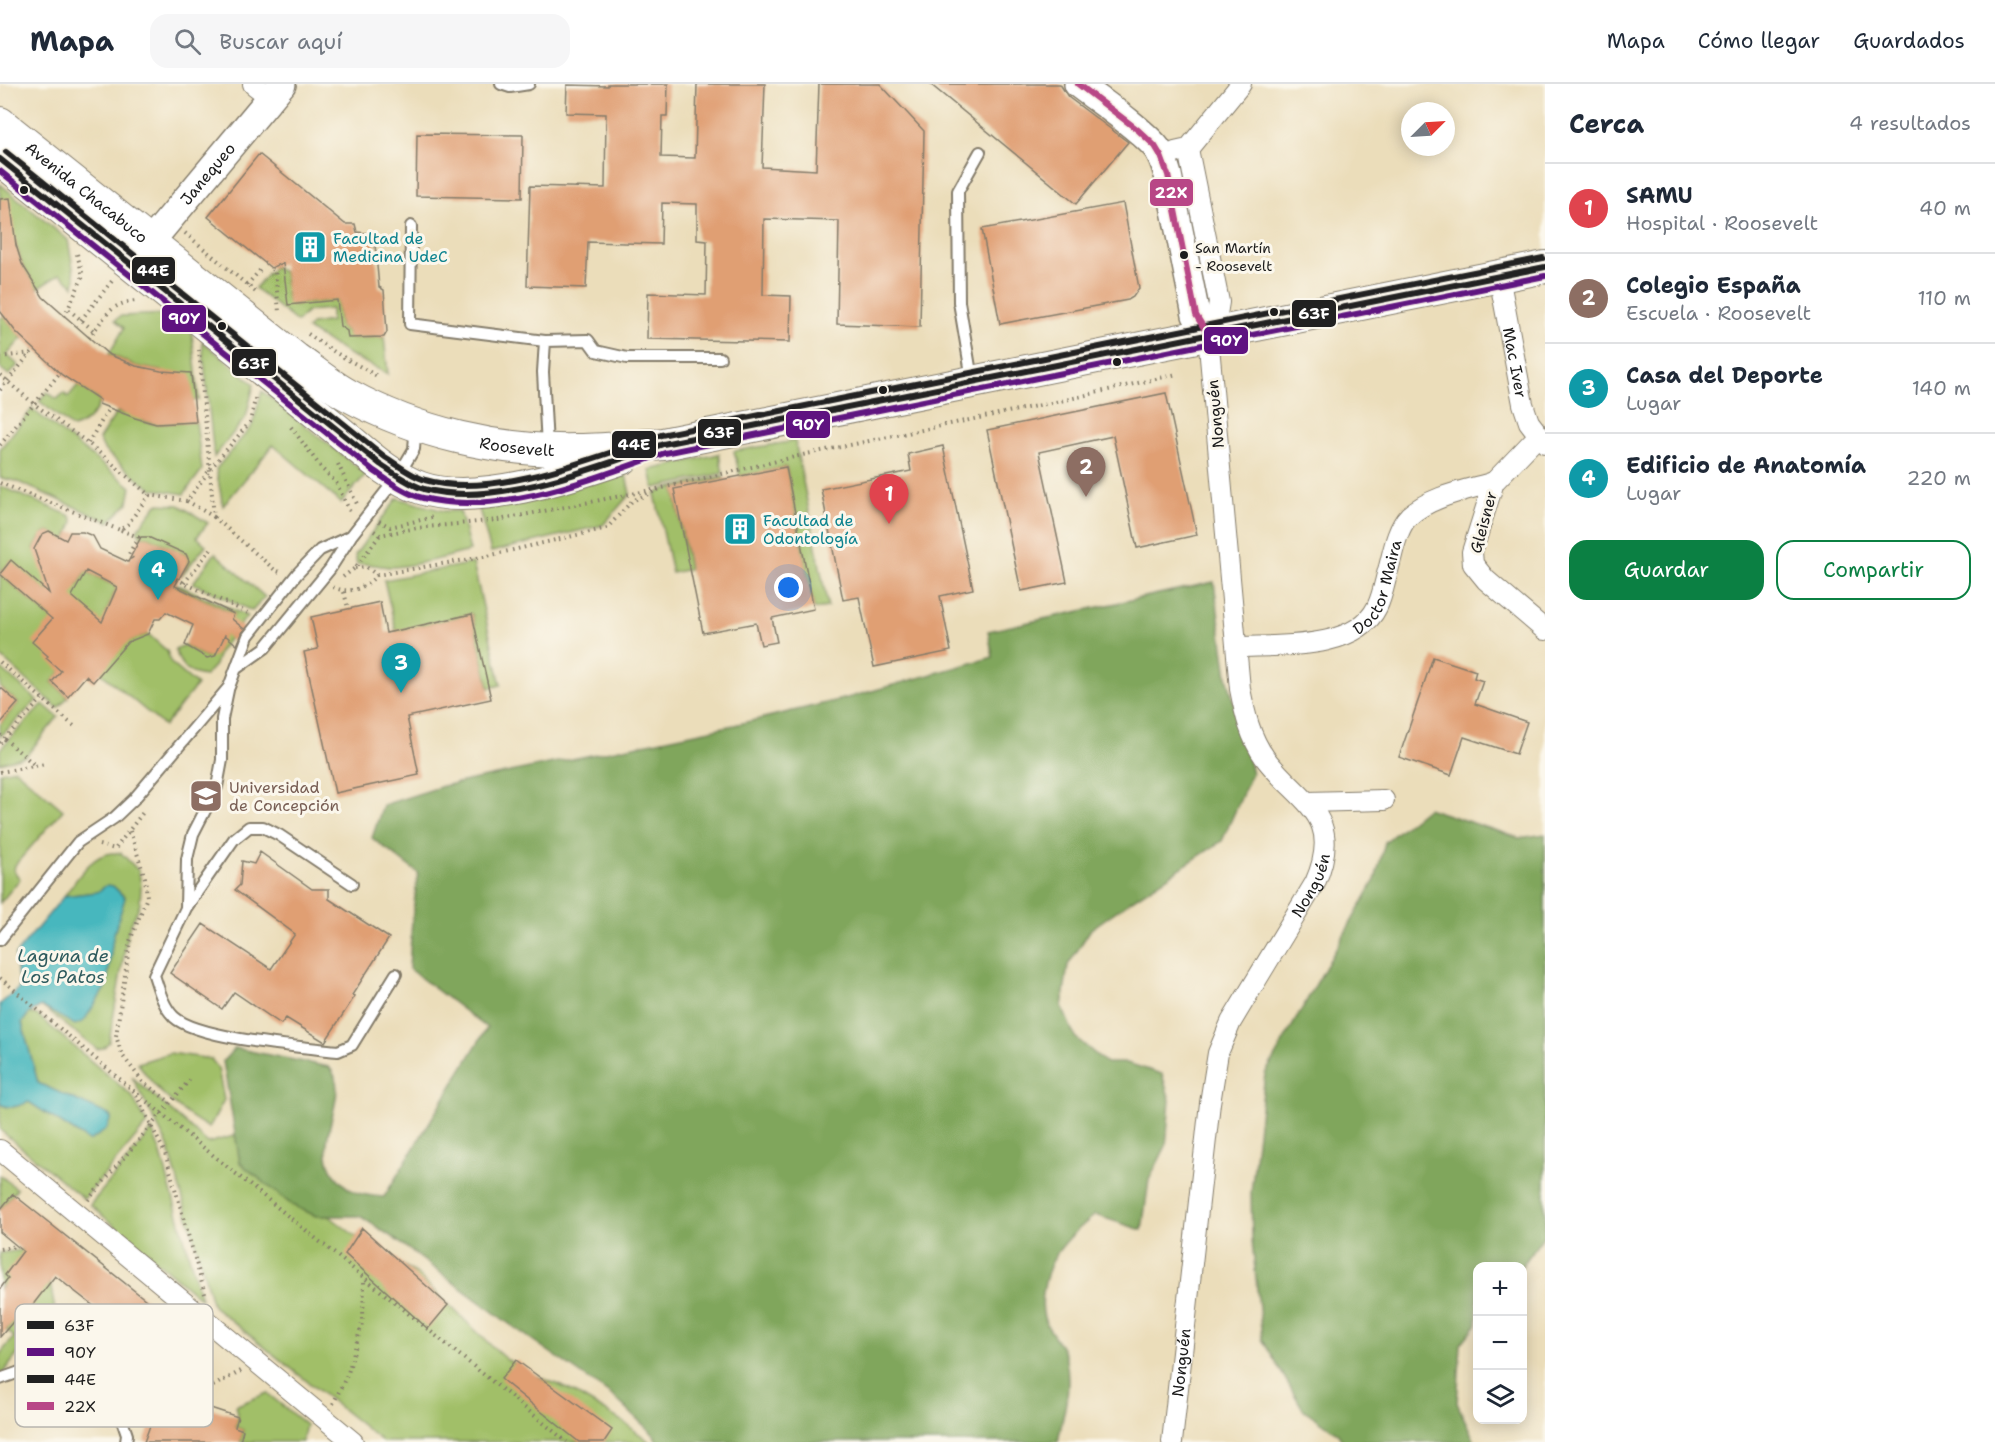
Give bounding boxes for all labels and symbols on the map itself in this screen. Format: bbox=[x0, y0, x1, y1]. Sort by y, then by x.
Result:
north arrow bbox=[1401, 102, 1455, 156]
street label: Avenida Chacabuco bbox=[21, 137, 152, 248]
street label: Janequeo bbox=[176, 138, 240, 209]
line badge: 22X bbox=[1149, 178, 1194, 207]
text: 22X bbox=[1155, 182, 1188, 203]
unlabelled marker bbox=[18, 184, 30, 196]
place label: Facultad de Medicina UdeC bbox=[333, 228, 448, 267]
building icon: Facultad de Medicina UdeC bbox=[292, 229, 328, 265]
place label: San Martín - Roosevelt bbox=[1195, 239, 1272, 275]
marker: San Martín - Roosevelt bbox=[1178, 249, 1190, 261]
line badge: 44E bbox=[131, 256, 176, 285]
text: 44E bbox=[137, 260, 169, 281]
line badge: 63F bbox=[1291, 299, 1337, 328]
text: 63F bbox=[1298, 303, 1330, 324]
line badge: 90Y bbox=[161, 304, 207, 333]
unlabelled marker bbox=[1268, 306, 1280, 318]
text: 90Y bbox=[168, 308, 200, 329]
unlabelled marker bbox=[216, 320, 228, 332]
line badge: 90Y bbox=[1203, 326, 1249, 355]
street label: Mac Iver bbox=[1498, 326, 1532, 400]
text: 90Y bbox=[1210, 330, 1242, 351]
line badge: 63F bbox=[231, 348, 277, 377]
text: 63F bbox=[238, 353, 270, 374]
unlabelled marker bbox=[1111, 356, 1123, 368]
street label: Nonguén bbox=[1202, 379, 1229, 449]
unlabelled marker bbox=[877, 384, 889, 396]
line badge: 90Y bbox=[785, 410, 831, 439]
text: 90Y bbox=[792, 414, 824, 435]
line badge: 63F bbox=[697, 418, 742, 447]
text: 63F bbox=[703, 422, 735, 443]
line badge: 44E bbox=[611, 430, 657, 459]
street label: Roosevelt bbox=[478, 432, 555, 461]
text: 44E bbox=[618, 434, 650, 455]
pin: 2 bbox=[1066, 448, 1106, 497]
pin: 1 bbox=[870, 474, 908, 524]
street label: Gleisner bbox=[1465, 489, 1502, 556]
place label: Facultad de Odontología bbox=[763, 510, 858, 549]
building icon: Facultad de Odontología bbox=[722, 511, 758, 547]
street label: Doctor Maira bbox=[1349, 537, 1407, 640]
pin: 4 bbox=[138, 550, 178, 600]
your location bbox=[774, 573, 803, 602]
pin: 3 bbox=[382, 644, 420, 693]
place label: Universidad de Concepción bbox=[229, 777, 340, 816]
school or university icon: Universidad de Concepción bbox=[188, 778, 224, 814]
street label: Nonguén bbox=[1287, 851, 1335, 921]
water label: Laguna de Los Patos bbox=[17, 944, 109, 989]
legend bbox=[15, 1304, 213, 1427]
text: 63F bbox=[64, 1315, 94, 1336]
street label: Nonguén bbox=[1167, 1327, 1196, 1398]
text: 90Y bbox=[64, 1342, 96, 1363]
text: 44E bbox=[64, 1369, 96, 1390]
text: 22X bbox=[64, 1396, 96, 1417]

